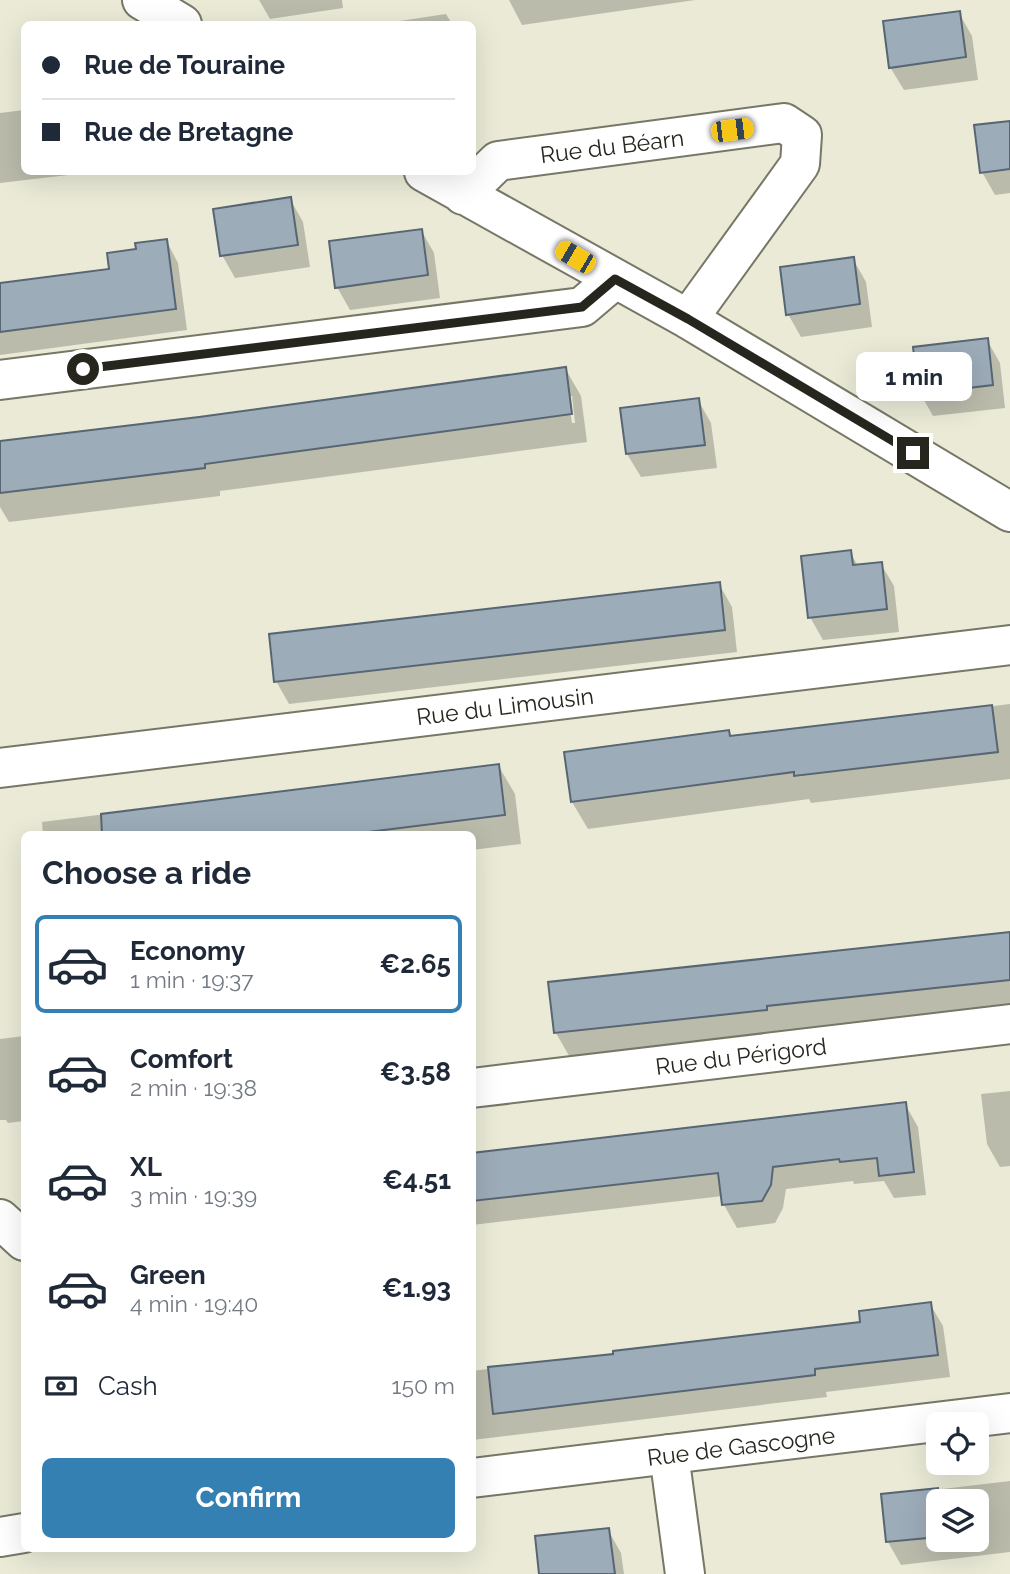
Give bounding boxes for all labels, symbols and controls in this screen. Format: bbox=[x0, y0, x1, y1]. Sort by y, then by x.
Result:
text: Rue de Touraine bbox=[84, 50, 285, 80]
text: Rue de Bretagne bbox=[84, 117, 293, 147]
car bbox=[710, 117, 755, 143]
street label: Rue du Béarn bbox=[539, 124, 685, 168]
car bbox=[552, 237, 599, 277]
callout: 1 min bbox=[855, 351, 971, 400]
route start bbox=[67, 353, 99, 385]
text: 1 min bbox=[885, 363, 943, 390]
route end bbox=[897, 437, 929, 469]
street label: Rue du Limousin bbox=[415, 682, 595, 730]
text: Choose a ride bbox=[42, 854, 251, 891]
icon: car bbox=[46, 933, 109, 996]
text: Economy bbox=[130, 936, 245, 966]
text: €2.65 bbox=[380, 949, 451, 979]
text: 1 min · 19:37 bbox=[130, 966, 253, 993]
street label: Rue du Périgord bbox=[654, 1032, 828, 1080]
icon: car bbox=[46, 1041, 109, 1104]
text: Comfort bbox=[130, 1044, 233, 1074]
text: €3.58 bbox=[380, 1057, 451, 1087]
text: 2 min · 19:38 bbox=[130, 1074, 257, 1101]
icon: car bbox=[46, 1149, 109, 1212]
text: XL bbox=[130, 1152, 162, 1182]
text: €4.51 bbox=[382, 1165, 451, 1195]
text: 3 min · 19:39 bbox=[130, 1182, 257, 1209]
icon: car bbox=[46, 1257, 109, 1320]
text: Green bbox=[130, 1260, 206, 1290]
text: €1.93 bbox=[382, 1273, 451, 1303]
text: 4 min · 19:40 bbox=[130, 1290, 258, 1317]
icon: cash bbox=[42, 1367, 80, 1405]
text: Cash bbox=[98, 1371, 158, 1401]
text: 150 m bbox=[392, 1372, 455, 1399]
map controls bbox=[926, 1412, 989, 1552]
button: locate bbox=[926, 1412, 989, 1475]
street label: Rue de Gascogne bbox=[646, 1421, 836, 1471]
button: Confirm bbox=[42, 1458, 455, 1538]
button: layers bbox=[926, 1489, 989, 1552]

